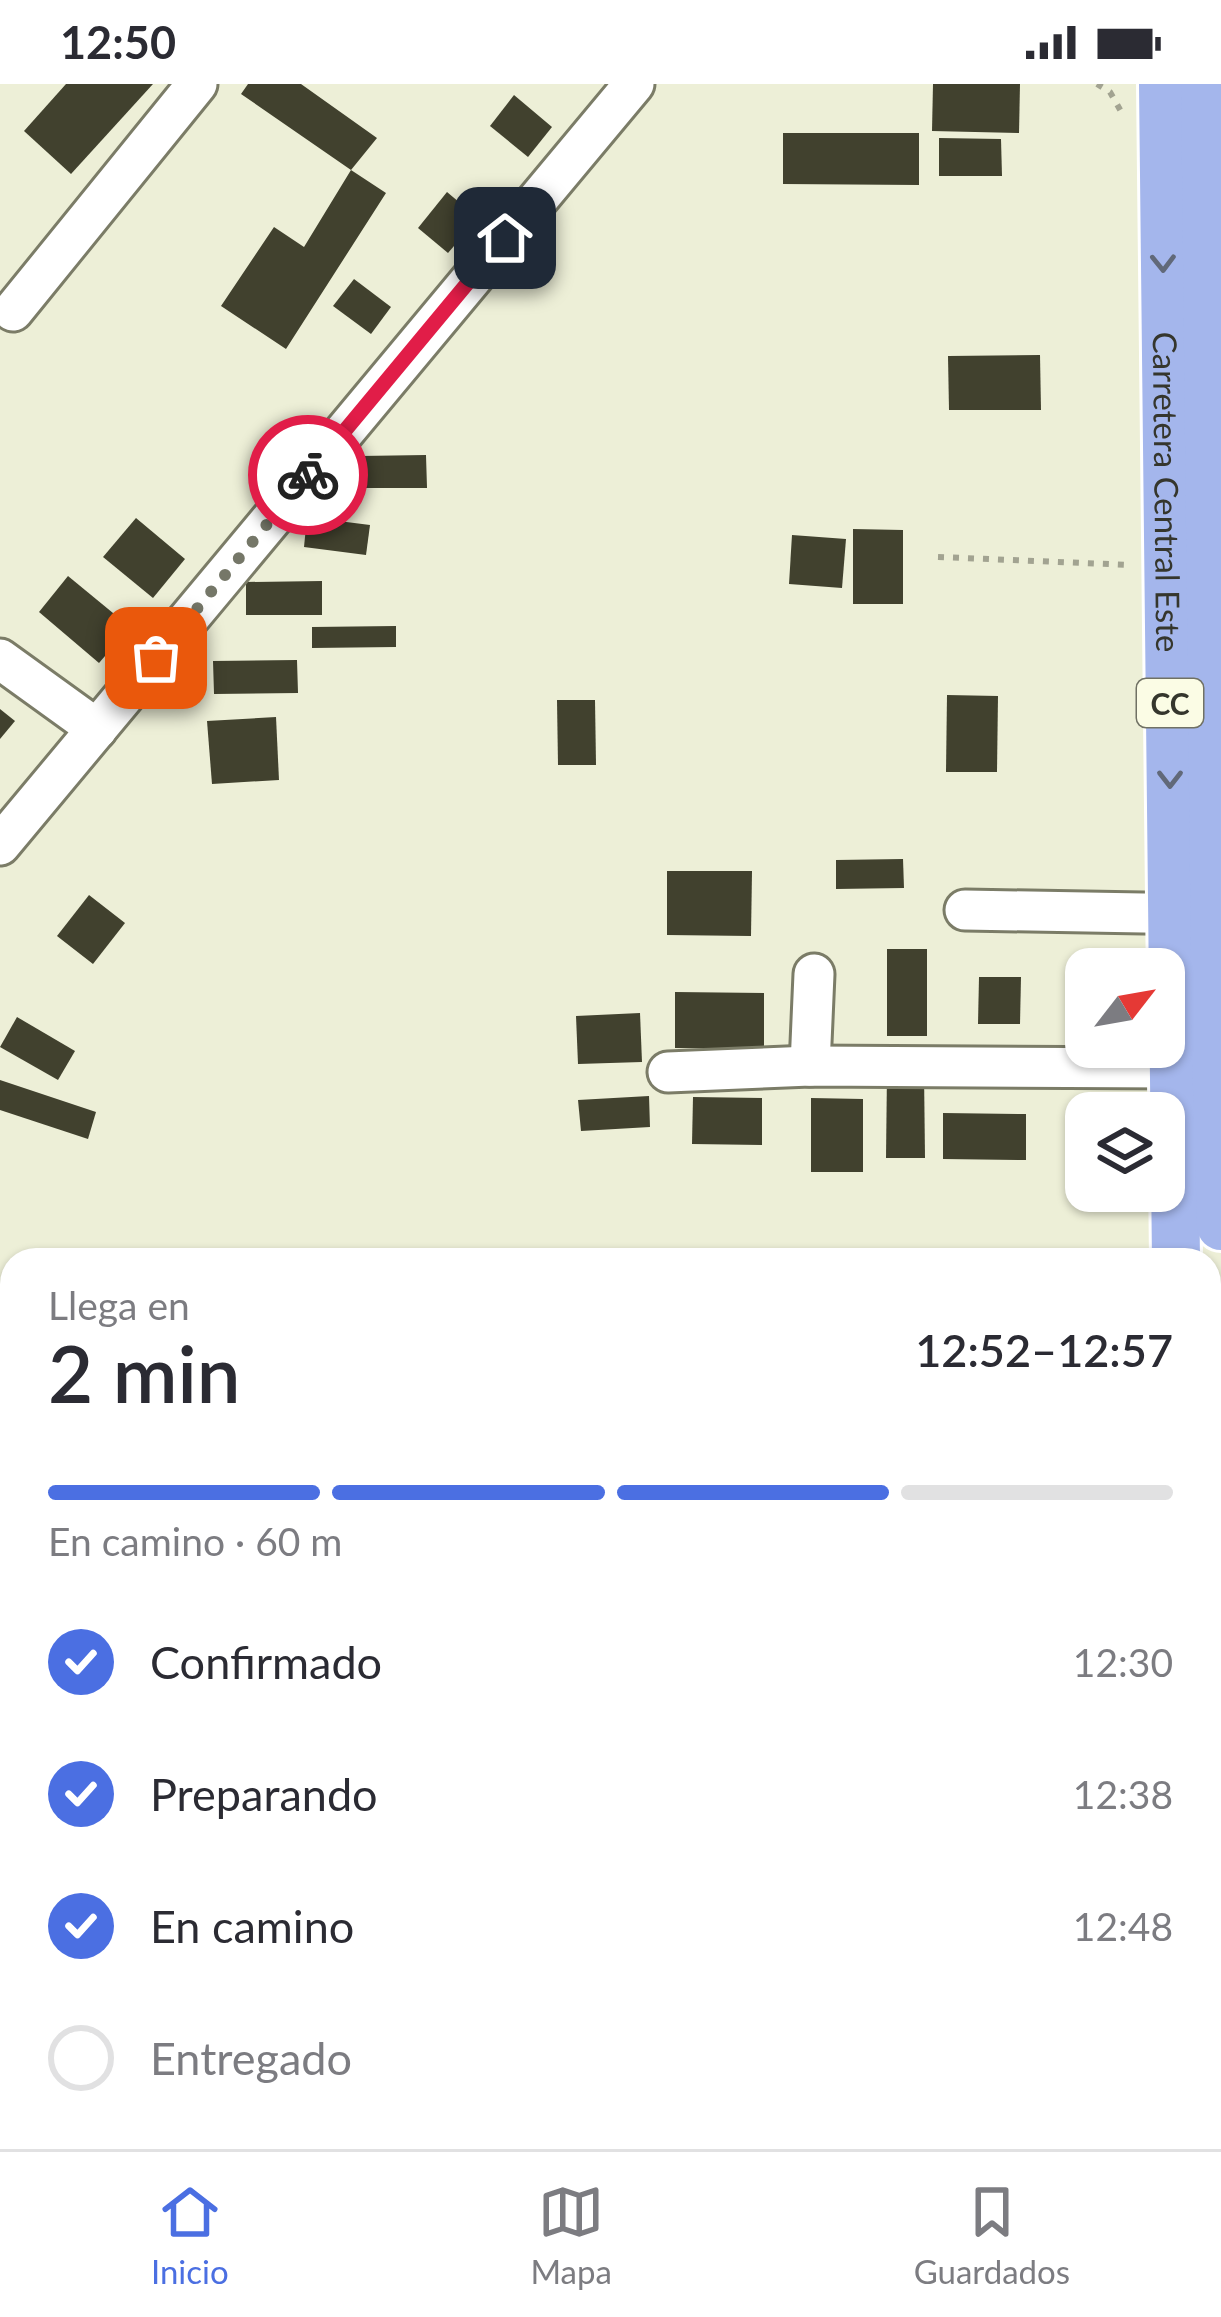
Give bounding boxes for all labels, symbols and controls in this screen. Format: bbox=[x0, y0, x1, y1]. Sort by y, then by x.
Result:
text: 12:50 bbox=[60, 15, 176, 69]
pin bbox=[454, 187, 556, 289]
icon: home bbox=[472, 205, 538, 271]
one-way arrow bbox=[1150, 254, 1176, 273]
street label: Carretera Central Este bbox=[1146, 331, 1189, 653]
courier bbox=[248, 415, 368, 535]
icon: bike bbox=[275, 442, 341, 508]
pin bbox=[105, 607, 207, 709]
icon: bag bbox=[123, 625, 189, 691]
road number: CC bbox=[1137, 679, 1203, 727]
one-way arrow bbox=[1157, 771, 1183, 789]
north arrow bbox=[1065, 948, 1185, 1068]
map controls bbox=[1065, 948, 1185, 1212]
button: layers bbox=[1065, 1092, 1185, 1212]
text: Llega en bbox=[48, 1282, 190, 1328]
text: 12:52–12:57 bbox=[915, 1323, 1173, 1377]
text: 2 min bbox=[48, 1326, 241, 1420]
text: En camino · 60 m bbox=[48, 1518, 342, 1564]
icon: check bbox=[48, 1629, 114, 1695]
text: Confirmado bbox=[150, 1635, 382, 1689]
text: 12:30 bbox=[1073, 1639, 1173, 1685]
icon: check bbox=[48, 1761, 114, 1827]
text: Preparando bbox=[150, 1767, 378, 1821]
text: 12:38 bbox=[1073, 1771, 1173, 1817]
icon: check bbox=[48, 1893, 114, 1959]
text: En camino bbox=[150, 1899, 354, 1953]
text: 12:48 bbox=[1073, 1903, 1173, 1949]
text: Entregado bbox=[150, 2031, 352, 2085]
tab: Inicio bbox=[151, 2179, 229, 2291]
tab: Mapa bbox=[530, 2179, 612, 2291]
tab: Guardados bbox=[914, 2179, 1070, 2291]

